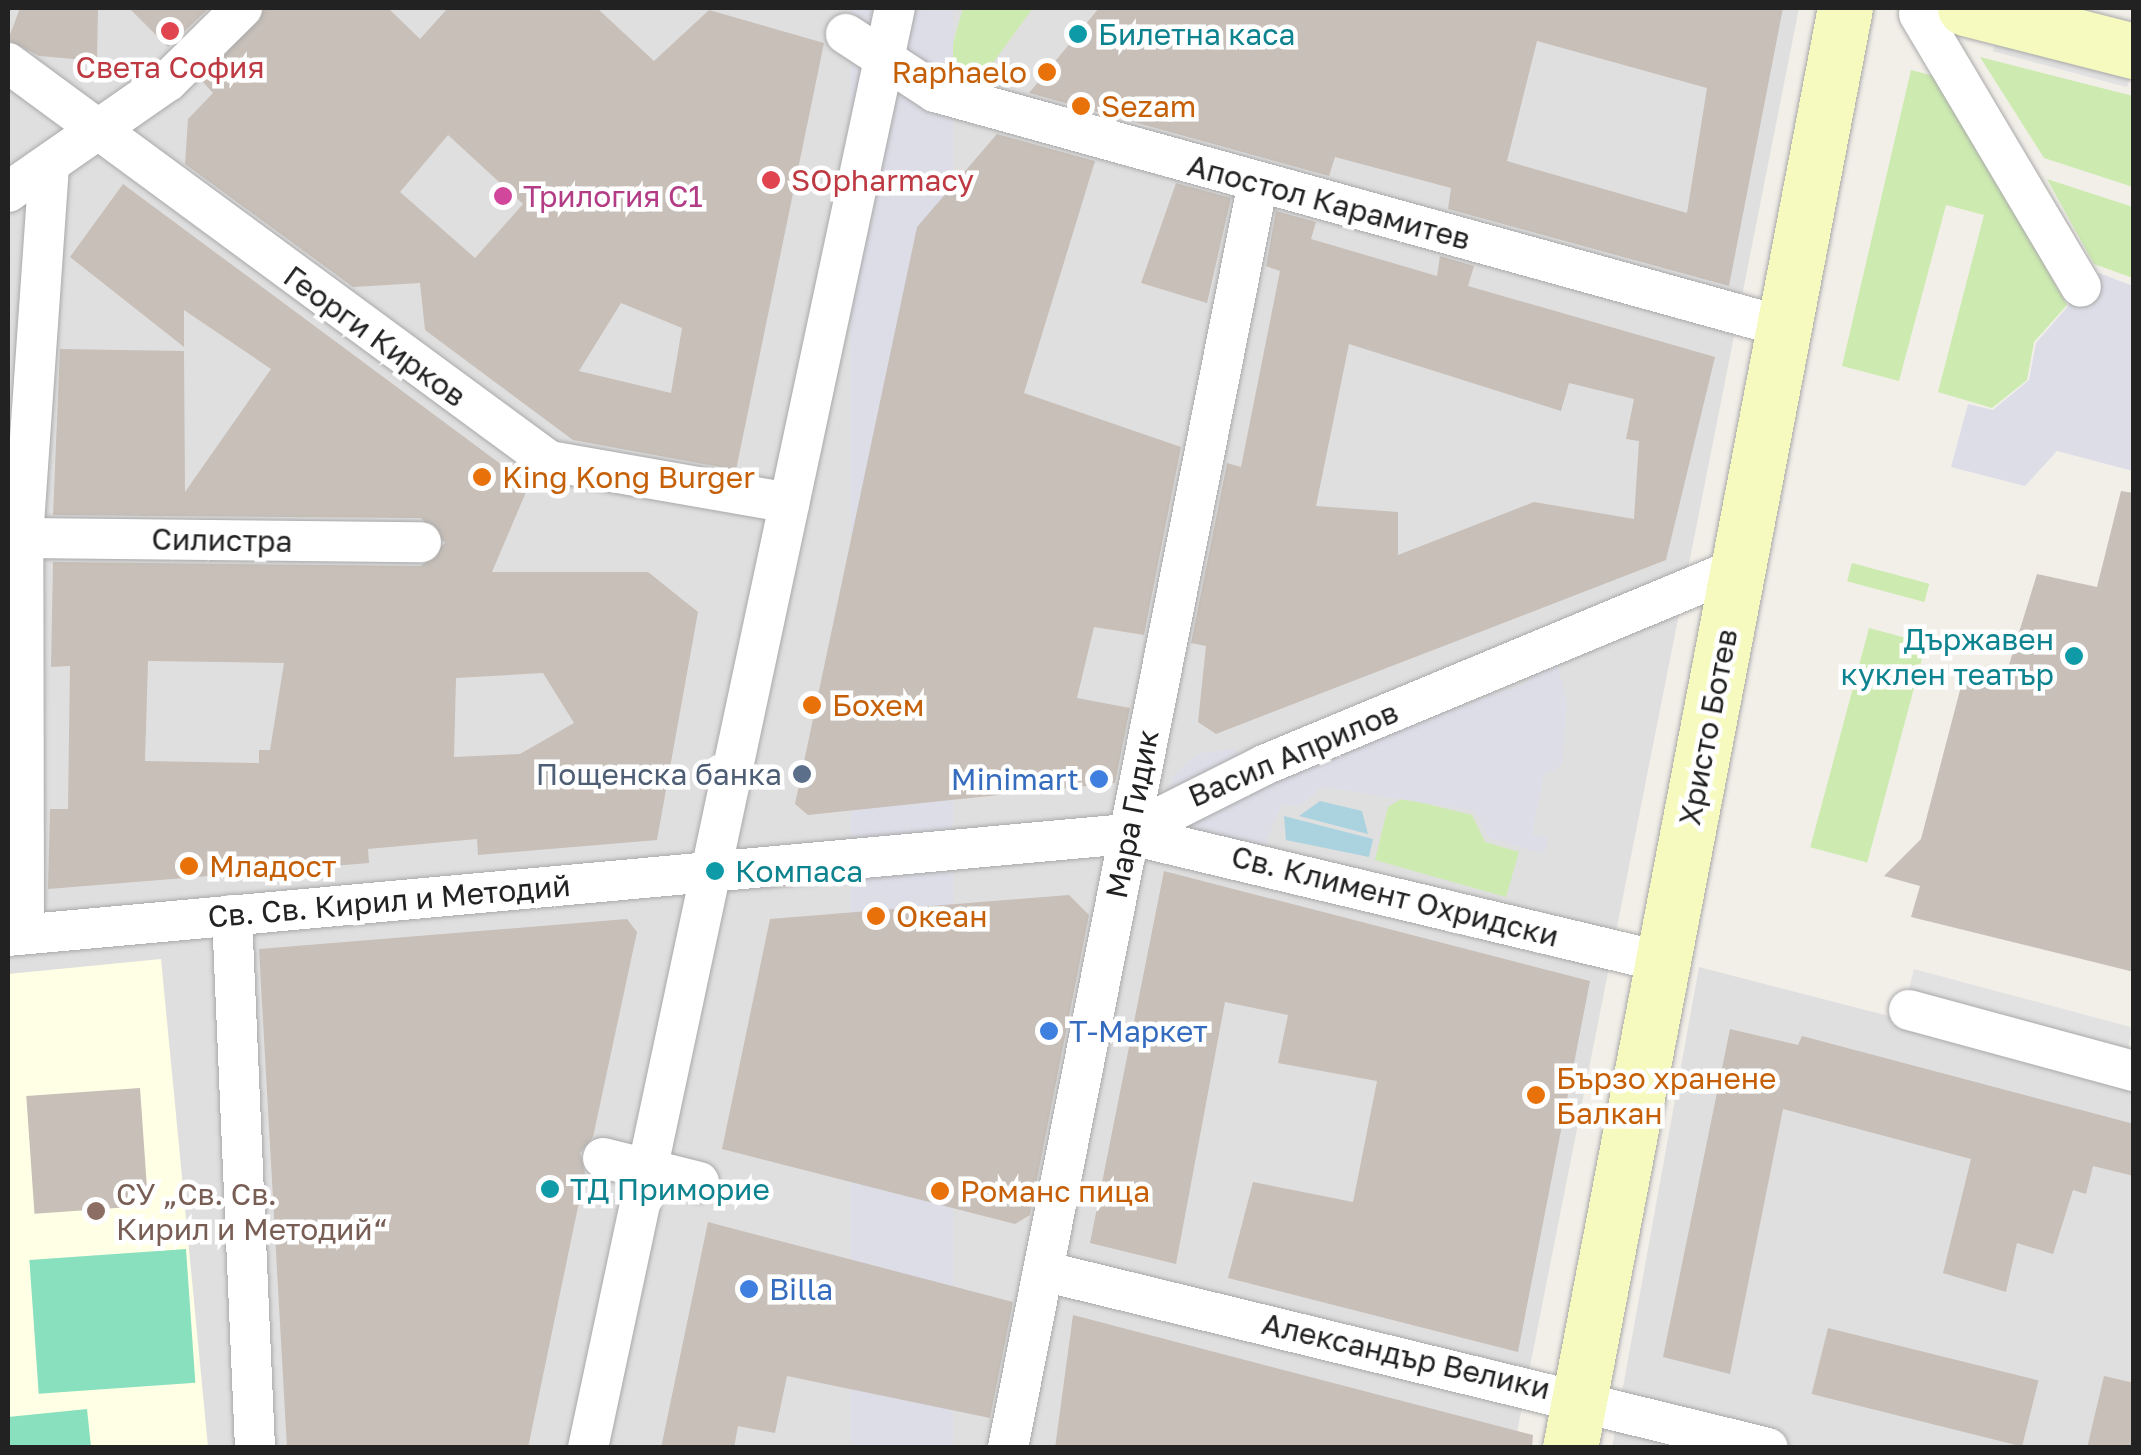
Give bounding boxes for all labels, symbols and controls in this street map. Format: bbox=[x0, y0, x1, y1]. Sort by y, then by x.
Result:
place label: Билетна каса bbox=[1098, 16, 1296, 52]
marker: Света София bbox=[157, 18, 183, 44]
marker: Билетна каса bbox=[1067, 23, 1089, 45]
place label: Света София bbox=[76, 49, 264, 85]
place label: Raphaelo bbox=[891, 54, 1027, 90]
marker: Raphaelo bbox=[1036, 61, 1058, 83]
place label: Sezam bbox=[1101, 88, 1196, 124]
marker: Sezam bbox=[1070, 95, 1092, 117]
street label: Апостол Карамитев bbox=[1184, 147, 1474, 257]
place label: SOpharmacy bbox=[791, 162, 974, 198]
marker: SOpharmacy bbox=[760, 169, 782, 191]
place label: Трилогия С1 bbox=[523, 178, 703, 214]
marker: Трилогия С1 bbox=[492, 185, 514, 207]
street label: Георги Кирков bbox=[277, 258, 473, 414]
place label: King Kong Burger bbox=[502, 459, 755, 495]
marker: King Kong Burger bbox=[471, 466, 493, 488]
street label: Силистра bbox=[151, 521, 293, 559]
place label: Държавен куклен театър bbox=[1840, 621, 2054, 692]
street label: Христо Ботев bbox=[1671, 626, 1745, 828]
marker: Държавен куклен театър bbox=[2063, 645, 2085, 667]
place label: Бохем bbox=[832, 687, 924, 723]
marker: Бохем bbox=[801, 694, 823, 716]
street label: Васил Априлов bbox=[1183, 694, 1403, 814]
street label: Мара Гидик bbox=[1098, 727, 1166, 901]
place label: Пощенска банка bbox=[536, 756, 782, 792]
place label: Minimart bbox=[951, 761, 1079, 797]
marker: Пощенска банка bbox=[791, 763, 813, 785]
marker: Minimart bbox=[1088, 768, 1110, 790]
street label: Св. Климент Охридски bbox=[1228, 838, 1562, 954]
place label: Младост bbox=[209, 848, 336, 884]
place label: Компаса bbox=[735, 853, 863, 889]
marker: Младост bbox=[178, 855, 200, 877]
marker: Компаса bbox=[704, 860, 726, 882]
street label: Св. Св. Кирил и Методий bbox=[206, 867, 572, 935]
place label: Океан bbox=[896, 898, 987, 934]
marker: Океан bbox=[865, 905, 887, 927]
place label: Т-Маркет bbox=[1069, 1013, 1208, 1049]
marker: Т-Маркет bbox=[1038, 1020, 1060, 1042]
place label: Бързо хранене Балкан bbox=[1556, 1060, 1776, 1130]
marker: Бързо хранене Балкан bbox=[1525, 1084, 1547, 1106]
place label: ТД Приморие bbox=[570, 1171, 770, 1207]
place label: Романс пица bbox=[960, 1173, 1150, 1209]
place label: СУ „Св. Св. Кирил и Методий“ bbox=[116, 1176, 387, 1246]
marker: ТД Приморие bbox=[539, 1178, 561, 1200]
marker: Романс пица bbox=[929, 1180, 951, 1202]
marker: СУ „Св. Св. Кирил и Методий“ bbox=[85, 1200, 107, 1222]
place label: Billa bbox=[769, 1271, 833, 1307]
marker: Billa bbox=[738, 1278, 760, 1300]
street label: Александър Велики bbox=[1258, 1305, 1554, 1407]

